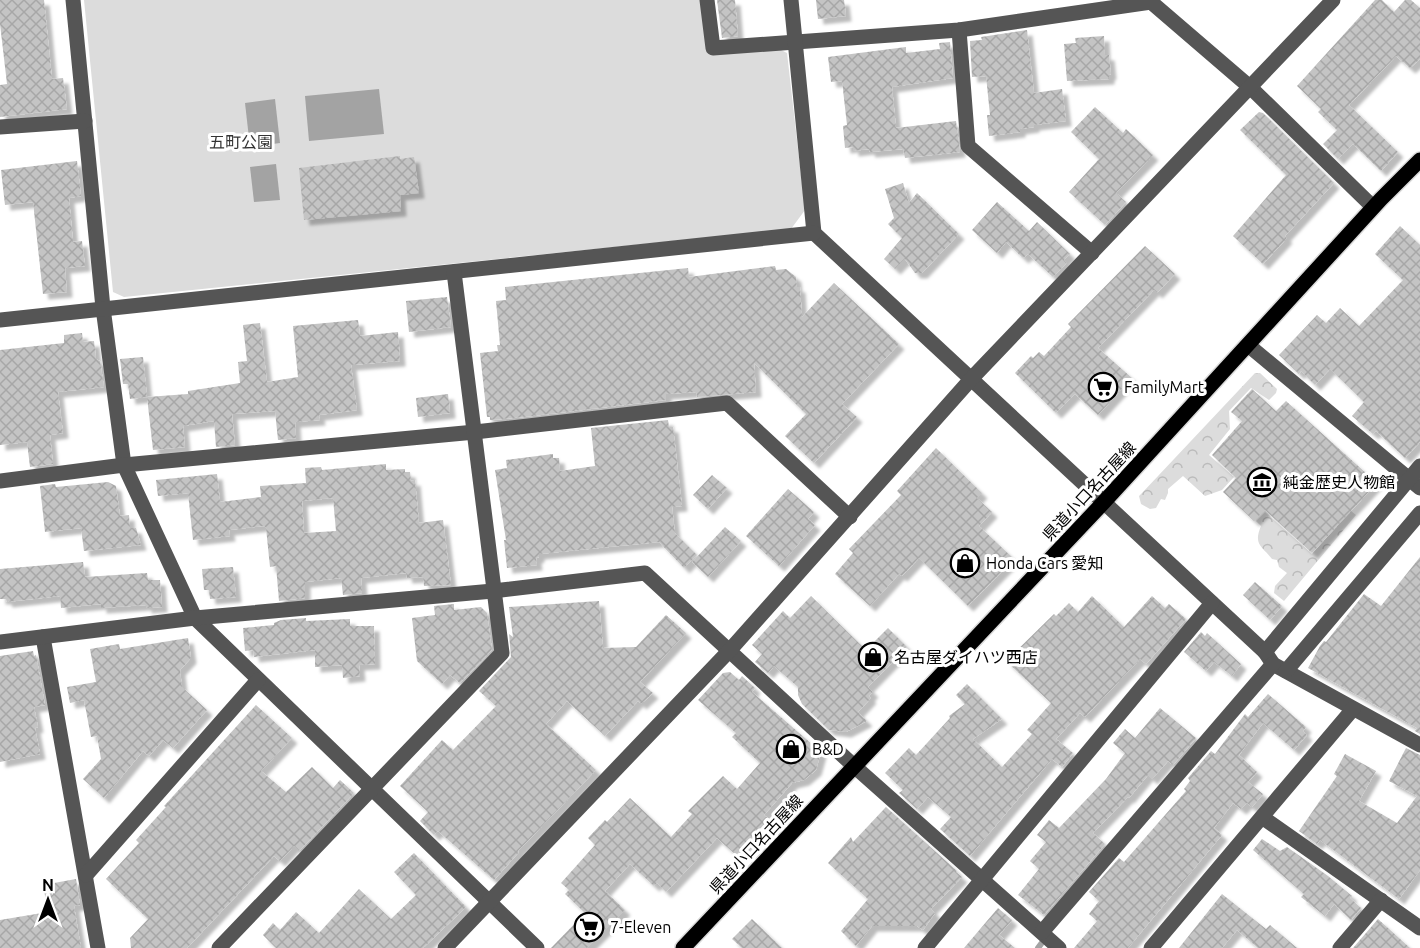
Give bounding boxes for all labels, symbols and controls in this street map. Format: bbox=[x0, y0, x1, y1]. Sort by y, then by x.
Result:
park label: 五町公園 bbox=[209, 133, 273, 151]
supermarket icon: FamilyMart bbox=[1087, 371, 1119, 403]
place label: FamilyMart bbox=[1124, 378, 1205, 396]
street label: 県道小口名古屋線 bbox=[1039, 438, 1139, 544]
museum icon: 純金歴史人物館 bbox=[1246, 466, 1278, 498]
place label: 純金歴史人物館 bbox=[1283, 473, 1395, 491]
shop icon: Honda Cars 愛知 bbox=[949, 547, 981, 579]
place label: Honda Cars 愛知 bbox=[986, 554, 1104, 572]
shop icon: 名古屋ダイハツ西店 bbox=[857, 641, 889, 673]
place label: 名古屋ダイハツ西店 bbox=[894, 648, 1038, 666]
shop icon: B&D bbox=[775, 733, 807, 765]
place label: B&D bbox=[812, 740, 844, 758]
street label: 県道小口名古屋線 bbox=[706, 791, 806, 897]
north arrow bbox=[18, 870, 78, 930]
text: N bbox=[42, 876, 54, 894]
supermarket icon: 7-Eleven bbox=[573, 911, 605, 943]
place label: 7-Eleven bbox=[610, 918, 671, 936]

